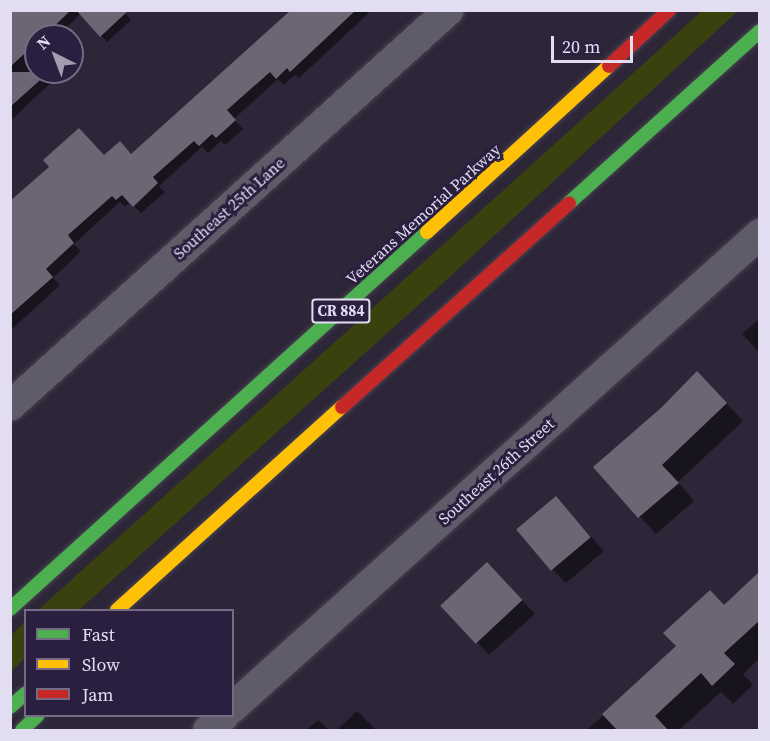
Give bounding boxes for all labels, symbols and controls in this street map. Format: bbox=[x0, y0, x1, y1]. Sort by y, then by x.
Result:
north arrow bbox=[24, 24, 84, 84]
scale bar bbox=[554, 24, 636, 62]
text: N bbox=[32, 30, 55, 54]
text: 20 m bbox=[562, 34, 600, 59]
street label: Veterans Memorial Parkway bbox=[342, 140, 504, 288]
street label: Southeast 25th Lane bbox=[169, 153, 289, 263]
road number: CR 884 bbox=[311, 299, 371, 323]
street label: Southeast 26th Street bbox=[434, 414, 558, 528]
legend bbox=[24, 609, 234, 717]
text: Fast bbox=[82, 622, 115, 647]
text: Slow bbox=[82, 652, 120, 677]
text: Jam bbox=[82, 682, 114, 707]

